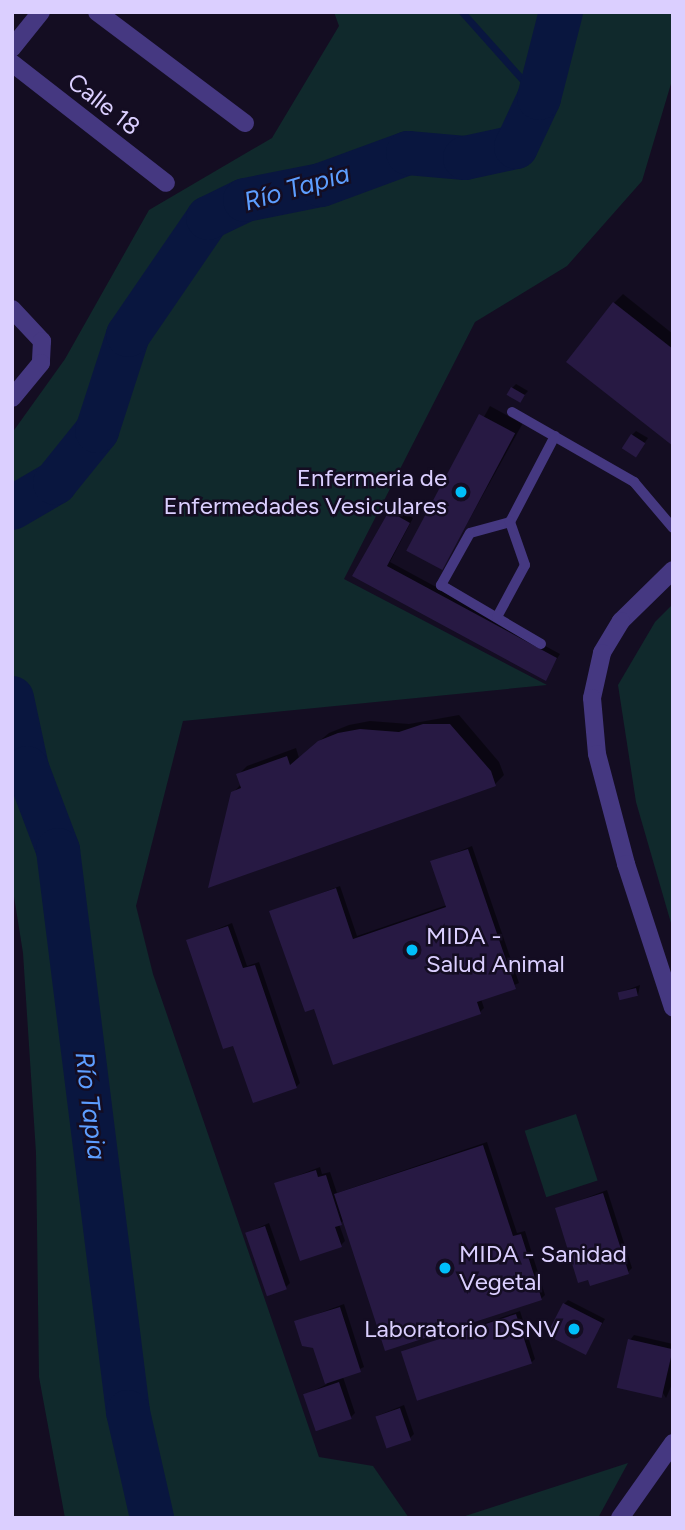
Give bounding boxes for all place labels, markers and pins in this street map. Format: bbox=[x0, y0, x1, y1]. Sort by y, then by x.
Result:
place label: Enfermeria de Enfermedades Vesiculares bbox=[163, 464, 447, 520]
marker: Enfermeria de Enfermedades Vesiculares bbox=[453, 484, 469, 500]
place label: MIDA - Salud Animal bbox=[426, 922, 565, 978]
marker: MIDA - Salud Animal bbox=[404, 942, 420, 958]
place label: MIDA - Sanidad Vegetal bbox=[459, 1240, 627, 1296]
marker: MIDA - Sanidad Vegetal bbox=[437, 1260, 453, 1276]
place label: Laboratorio DSNV bbox=[364, 1315, 560, 1343]
marker: Laboratorio DSNV bbox=[566, 1321, 582, 1337]

